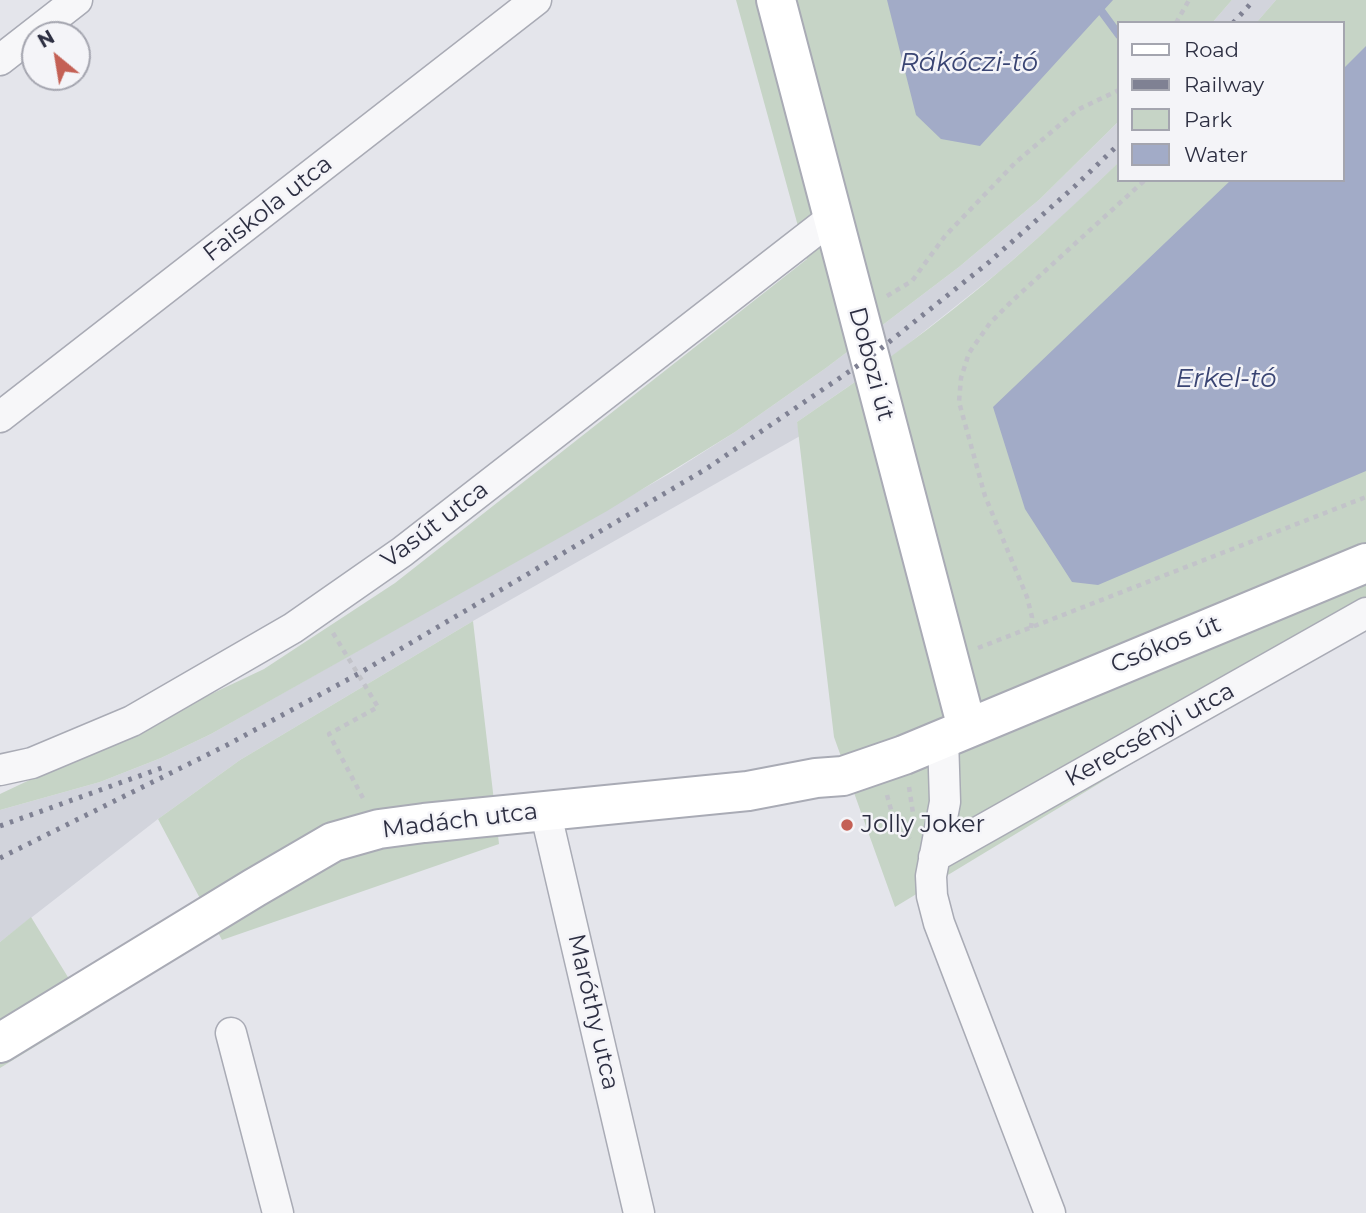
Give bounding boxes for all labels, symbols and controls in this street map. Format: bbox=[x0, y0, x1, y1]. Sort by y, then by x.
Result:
north arrow bbox=[21, 21, 91, 91]
legend bbox=[1118, 21, 1345, 182]
text: N bbox=[34, 25, 59, 53]
text: Road bbox=[1184, 37, 1239, 62]
water label: Rákóczi-tó bbox=[900, 47, 1038, 79]
text: Railway bbox=[1184, 72, 1264, 97]
text: Park bbox=[1184, 107, 1232, 132]
text: Water bbox=[1184, 142, 1248, 167]
street label: Faiskola utca bbox=[198, 150, 338, 268]
street label: Dobozi út bbox=[842, 304, 900, 424]
water label: Erkel-tó bbox=[1176, 363, 1276, 395]
street label: Vasút utca bbox=[376, 475, 494, 575]
street label: Csókos út bbox=[1107, 610, 1225, 680]
street label: Kerecsényi utca bbox=[1060, 677, 1240, 793]
street label: Madách utca bbox=[381, 797, 539, 845]
place label: Jolly Joker bbox=[861, 811, 985, 839]
marker: Jolly Joker bbox=[839, 817, 855, 833]
street label: Maróthy utca bbox=[561, 931, 625, 1093]

